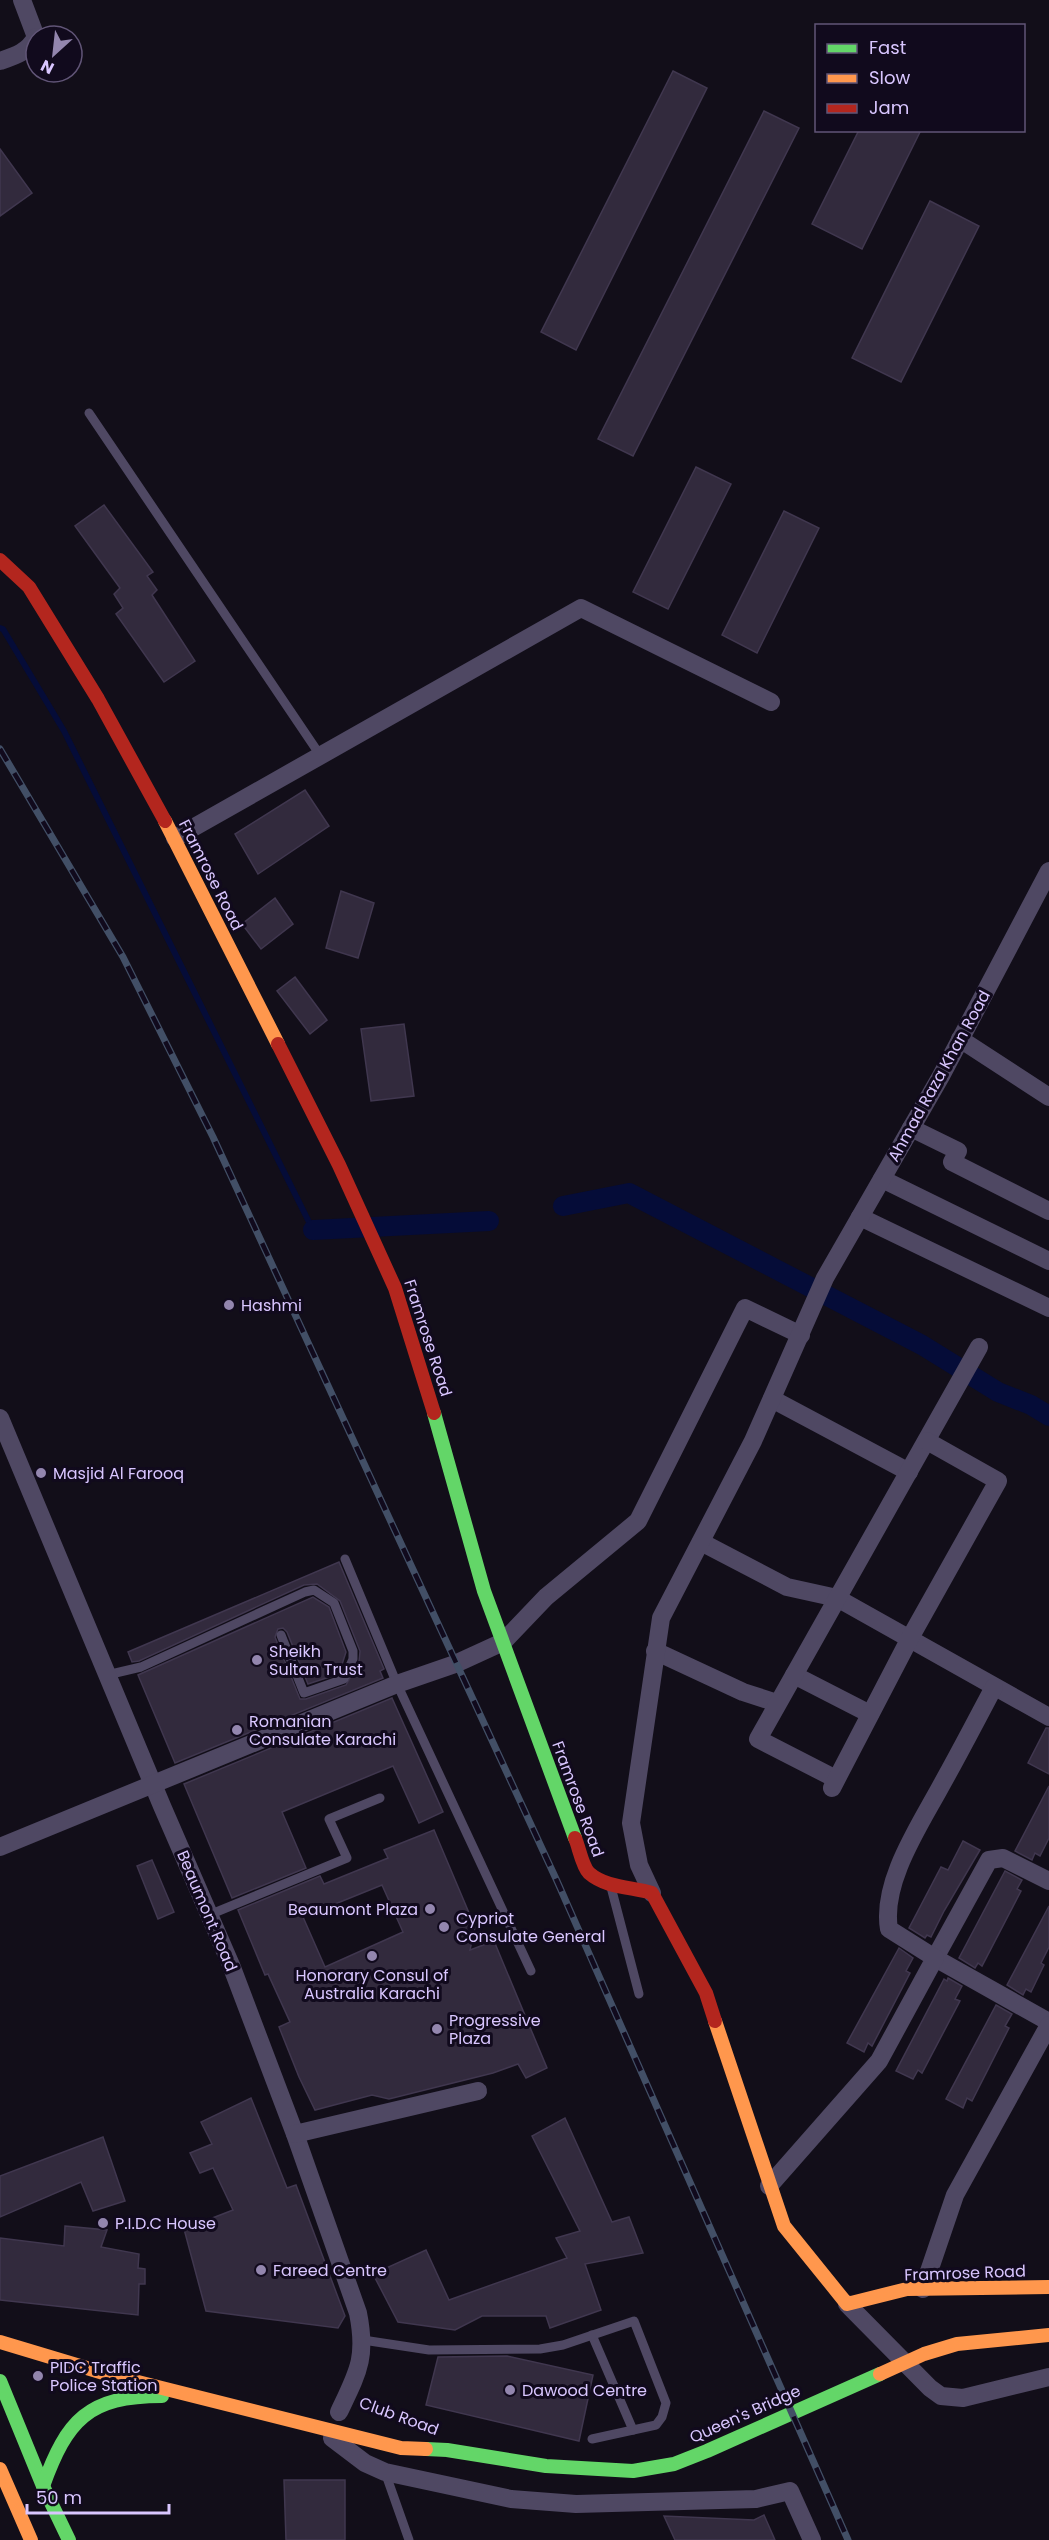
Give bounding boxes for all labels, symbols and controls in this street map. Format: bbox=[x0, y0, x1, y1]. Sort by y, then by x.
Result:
north arrow bbox=[24, 24, 84, 84]
legend bbox=[815, 24, 1025, 132]
text: Fast bbox=[869, 35, 906, 60]
text: N bbox=[37, 54, 58, 80]
text: Slow bbox=[869, 65, 911, 90]
text: Jam bbox=[869, 95, 909, 120]
street label: Framrose Road bbox=[173, 816, 249, 934]
street label: Ahmad Raza Khan Road bbox=[882, 986, 996, 1166]
street label: Framrose Road bbox=[398, 1277, 458, 1399]
place label: Hashmi bbox=[241, 1294, 302, 1317]
marker: Hashmi bbox=[222, 1298, 236, 1312]
place label: Masjid Al Farooq bbox=[53, 1462, 184, 1485]
marker: Masjid Al Farooq bbox=[34, 1466, 48, 1480]
place label: Sheikh Sultan Trust bbox=[269, 1640, 363, 1681]
marker: Sheikh Sultan Trust bbox=[250, 1653, 264, 1667]
place label: Romanian Consulate Karachi bbox=[249, 1710, 396, 1751]
marker: Romanian Consulate Karachi bbox=[230, 1723, 244, 1737]
street label: Framrose Road bbox=[546, 1738, 610, 1860]
street label: Beaumont Road bbox=[171, 1847, 243, 1975]
place label: Beaumont Plaza bbox=[288, 1898, 418, 1921]
marker: Beaumont Plaza bbox=[423, 1902, 437, 1916]
place label: Cypriot Consulate General bbox=[456, 1907, 605, 1948]
marker: Cypriot Consulate General bbox=[437, 1920, 451, 1934]
marker: Honorary Consul of Australia Karachi bbox=[365, 1949, 379, 1963]
place label: Honorary Consul of Australia Karachi bbox=[296, 1964, 448, 2005]
place label: Progressive Plaza bbox=[449, 2009, 541, 2050]
marker: Progressive Plaza bbox=[430, 2022, 444, 2036]
place label: P.I.D.C House bbox=[115, 2212, 216, 2235]
marker: P.I.D.C House bbox=[96, 2216, 110, 2230]
place label: Fareed Centre bbox=[273, 2259, 387, 2282]
street label: Framrose Road bbox=[904, 2259, 1026, 2287]
marker: Fareed Centre bbox=[254, 2263, 268, 2277]
place label: PIDC Traffic Police Station bbox=[50, 2356, 158, 2397]
marker: PIDC Traffic Police Station bbox=[31, 2369, 45, 2383]
place label: Dawood Centre bbox=[522, 2379, 647, 2402]
street label: Queen's Bridge bbox=[686, 2379, 804, 2449]
marker: Dawood Centre bbox=[503, 2383, 517, 2397]
street label: Club Road bbox=[356, 2391, 442, 2441]
scale bar bbox=[27, 2477, 170, 2515]
text: 50 m bbox=[36, 2485, 82, 2510]

